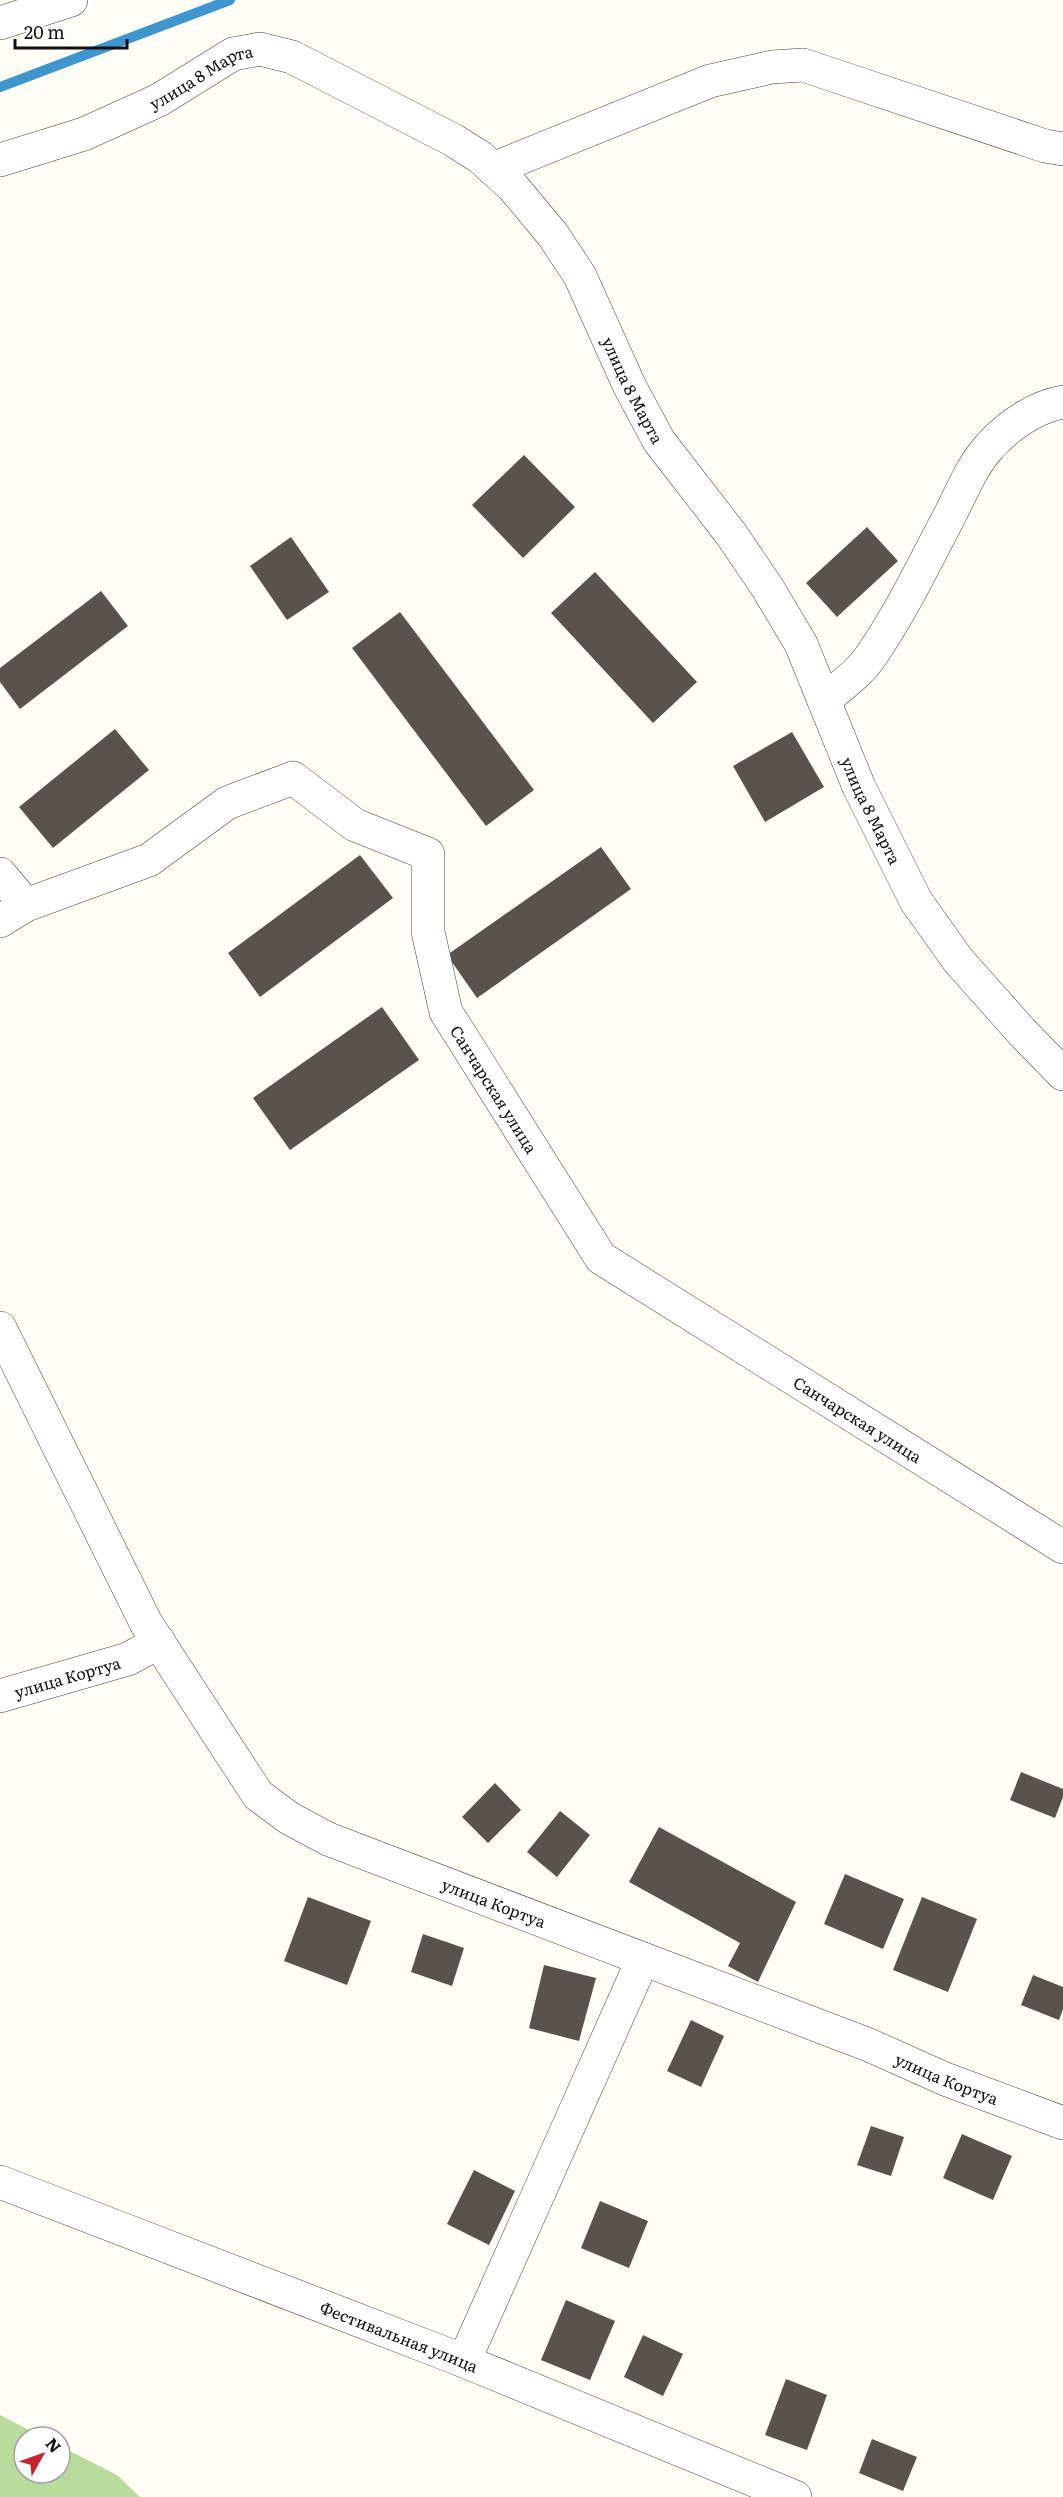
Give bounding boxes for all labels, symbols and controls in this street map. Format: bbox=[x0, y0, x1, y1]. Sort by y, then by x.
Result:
scale bar bbox=[15, 12, 128, 50]
text: 20 m bbox=[24, 18, 65, 45]
street label: улица 8 Марта bbox=[145, 39, 255, 115]
street label: улица 8 Марта bbox=[597, 333, 670, 448]
street label: улица 8 Марта bbox=[836, 753, 908, 869]
street label: Санчарская улица bbox=[445, 1020, 544, 1158]
street label: Санчарская улица bbox=[789, 1370, 927, 1468]
street label: улица Кортуа bbox=[11, 1650, 124, 1703]
street label: улица Кортуа bbox=[439, 1872, 550, 1933]
street label: улица Кортуа bbox=[891, 2046, 1002, 2110]
street label: Фестивальная улица bbox=[317, 2295, 482, 2378]
north arrow bbox=[12, 2425, 72, 2485]
text: N bbox=[41, 2432, 68, 2458]

